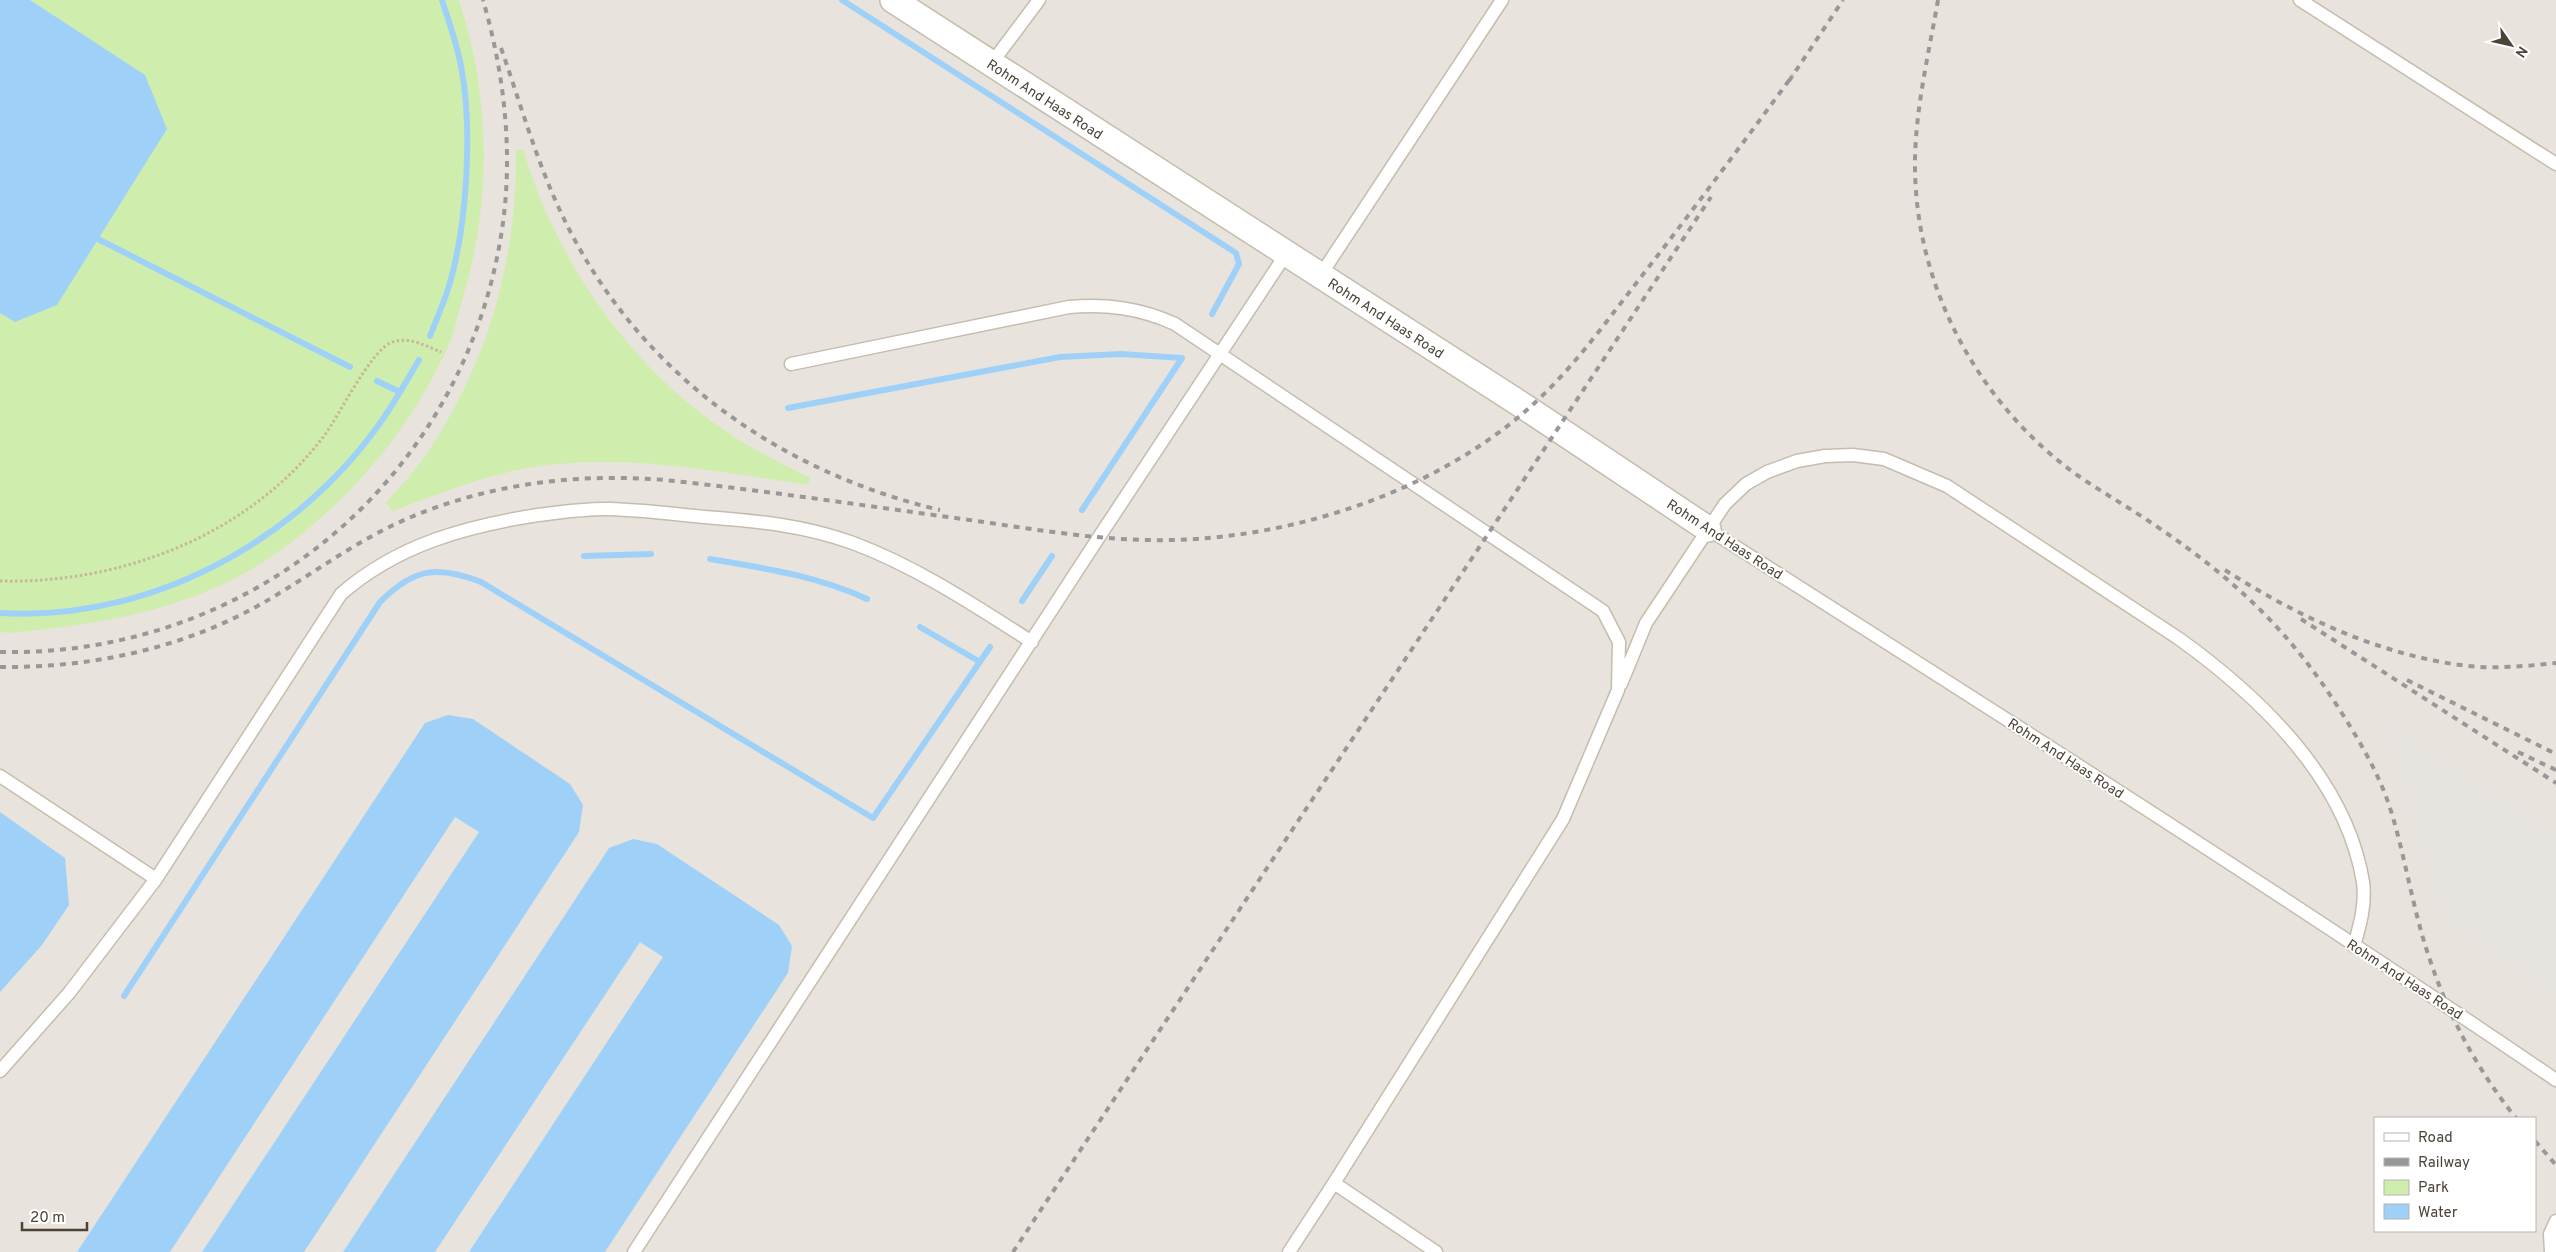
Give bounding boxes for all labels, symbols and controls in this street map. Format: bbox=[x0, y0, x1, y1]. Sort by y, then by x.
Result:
north arrow bbox=[2486, 20, 2536, 70]
text: N bbox=[2511, 43, 2530, 60]
street label: Rohm And Haas Road bbox=[983, 56, 1105, 144]
street label: Rohm And Haas Road bbox=[1324, 275, 1446, 363]
street label: Rohm And Haas Road bbox=[1663, 496, 1785, 584]
street label: Rohm And Haas Road bbox=[2004, 715, 2126, 803]
street label: Rohm And Haas Road bbox=[2343, 936, 2465, 1024]
legend bbox=[2374, 1117, 2536, 1232]
text: Road bbox=[2418, 1129, 2453, 1148]
text: Railway bbox=[2418, 1154, 2470, 1173]
text: Park bbox=[2418, 1179, 2449, 1198]
scale bar bbox=[22, 1200, 88, 1232]
text: Water bbox=[2418, 1204, 2458, 1223]
text: 20 m bbox=[30, 1209, 65, 1228]

